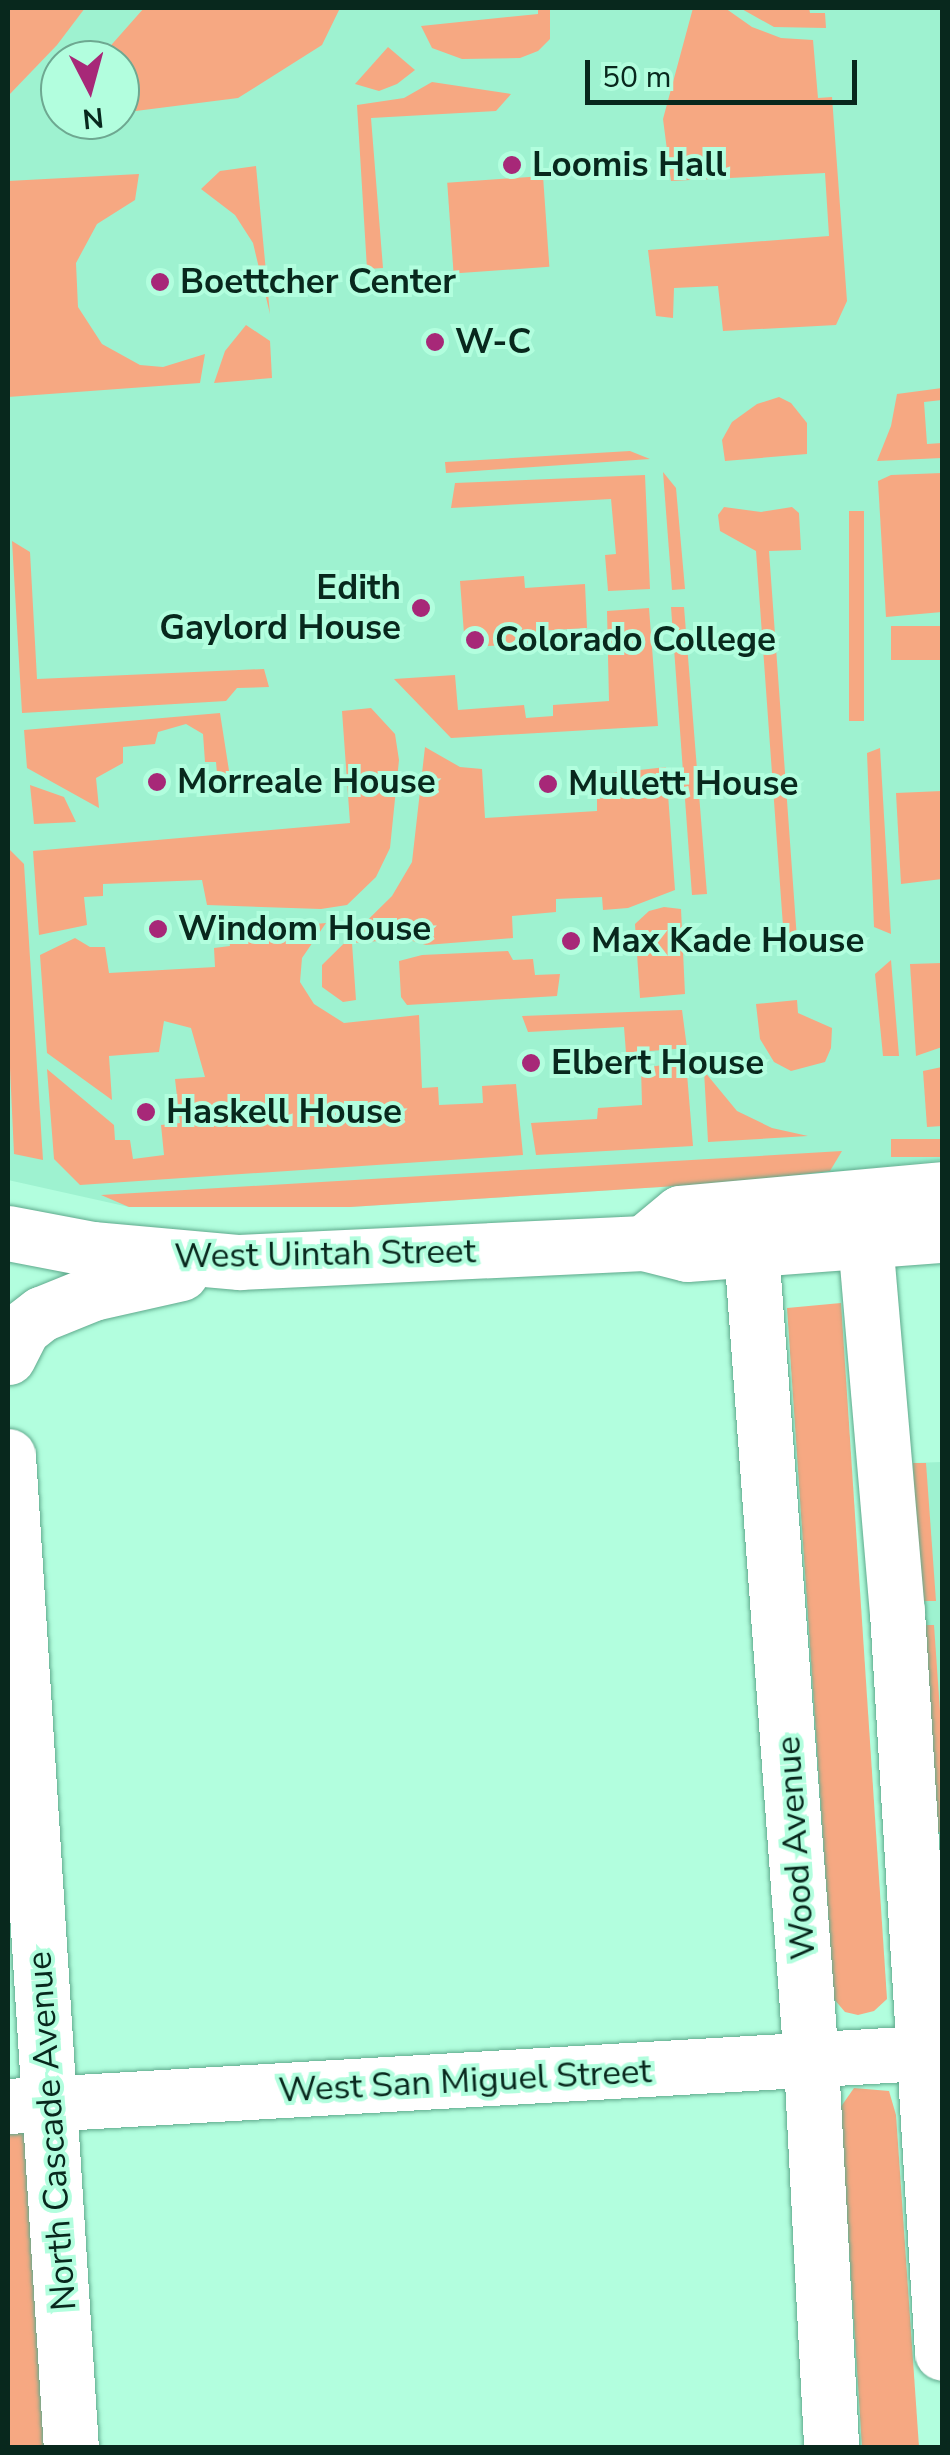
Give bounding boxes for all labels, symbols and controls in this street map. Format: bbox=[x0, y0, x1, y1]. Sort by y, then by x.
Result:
north arrow bbox=[40, 40, 140, 140]
scale bar bbox=[590, 40, 862, 102]
text: 50 m bbox=[602, 57, 671, 98]
text: N bbox=[81, 98, 105, 138]
place label: Loomis Hall bbox=[532, 144, 726, 186]
marker: Loomis Hall bbox=[501, 154, 523, 176]
place label: Boettcher Center bbox=[180, 261, 456, 303]
marker: Boettcher Center bbox=[149, 271, 171, 293]
place label: W-C bbox=[455, 321, 531, 363]
marker: W-C bbox=[424, 331, 446, 353]
place label: Edith Gaylord House bbox=[159, 567, 401, 649]
marker: Edith Gaylord House bbox=[410, 597, 432, 619]
place label: Colorado College bbox=[495, 619, 776, 661]
marker: Colorado College bbox=[464, 629, 486, 651]
place label: Morreale House bbox=[177, 761, 436, 803]
place label: Mullett House bbox=[568, 763, 799, 805]
marker: Morreale House bbox=[146, 771, 168, 793]
marker: Mullett House bbox=[537, 773, 559, 795]
place label: Windom House bbox=[178, 908, 431, 950]
marker: Windom House bbox=[147, 918, 169, 940]
place label: Max Kade House bbox=[591, 920, 864, 962]
marker: Max Kade House bbox=[560, 930, 582, 952]
place label: Elbert House bbox=[551, 1042, 764, 1084]
marker: Elbert House bbox=[520, 1052, 542, 1074]
place label: Haskell House bbox=[166, 1091, 402, 1133]
marker: Haskell House bbox=[135, 1101, 157, 1123]
street label: West Uintah Street bbox=[174, 1230, 476, 1278]
street label: Wood Avenue bbox=[767, 1735, 825, 1961]
street label: North Cascade Avenue bbox=[18, 1950, 86, 2312]
street label: West San Miguel Street bbox=[277, 2050, 653, 2112]

